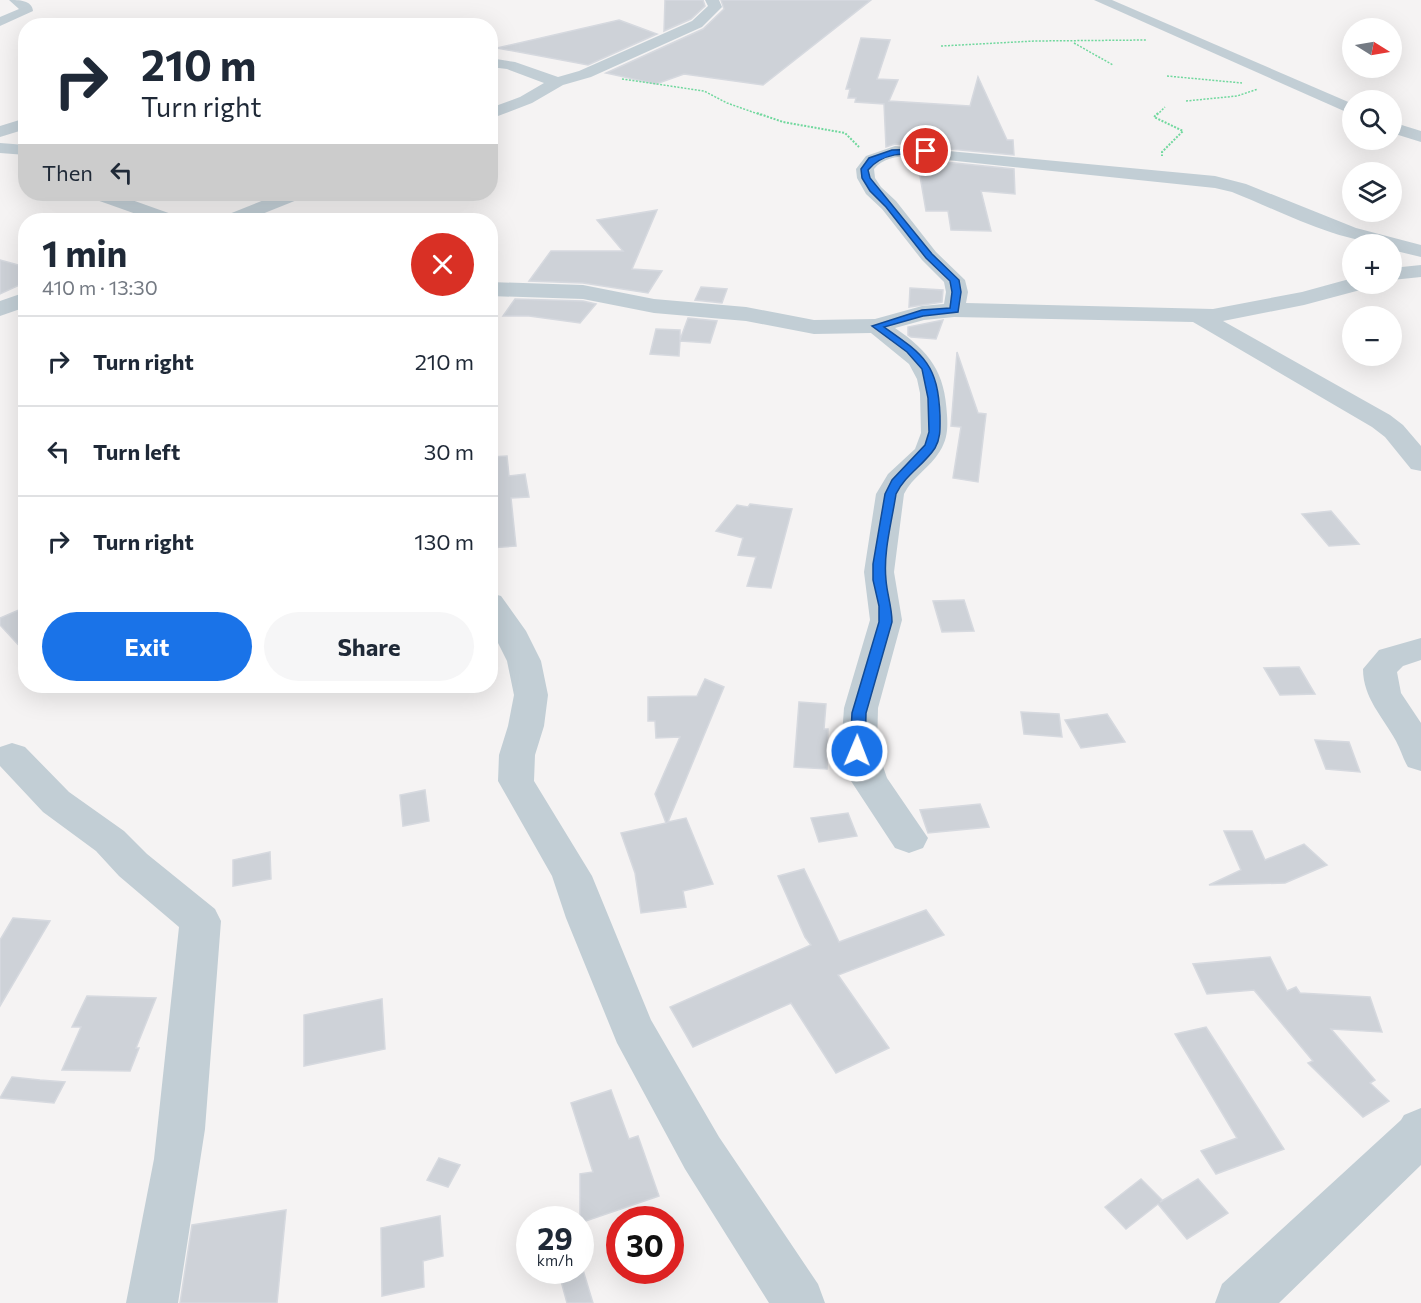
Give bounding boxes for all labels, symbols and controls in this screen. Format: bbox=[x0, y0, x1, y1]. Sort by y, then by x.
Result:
north arrow bbox=[1342, 18, 1402, 78]
map controls bbox=[1342, 18, 1402, 366]
text: 210 m bbox=[141, 38, 256, 90]
icon: right bbox=[42, 42, 120, 120]
text: Turn right bbox=[141, 90, 261, 123]
button: search bbox=[1342, 90, 1402, 150]
pin bbox=[900, 125, 951, 176]
icon: arrive bbox=[909, 134, 942, 167]
icon: left bbox=[105, 156, 138, 189]
text: Then bbox=[42, 159, 93, 186]
button: layers bbox=[1342, 162, 1402, 222]
text: 1 min bbox=[42, 230, 127, 274]
button: close bbox=[411, 233, 474, 296]
button: + bbox=[1342, 234, 1402, 294]
text: 410 m · 13:30 bbox=[42, 275, 158, 299]
button: − bbox=[1342, 306, 1402, 366]
icon: right bbox=[42, 345, 75, 378]
text: Turn right bbox=[93, 348, 194, 375]
text: 210 m bbox=[415, 348, 474, 375]
icon: left bbox=[42, 435, 75, 468]
text: Turn left bbox=[93, 438, 180, 465]
text: 30 m bbox=[424, 438, 474, 465]
icon: right bbox=[42, 525, 75, 558]
text: Turn right bbox=[93, 528, 194, 555]
text: 130 m bbox=[414, 528, 474, 555]
button: Exit bbox=[42, 612, 252, 681]
button: Share bbox=[264, 612, 474, 681]
position arrow bbox=[825, 719, 889, 783]
speed limit sign: 30 bbox=[606, 1206, 684, 1284]
text: 29 bbox=[537, 1219, 573, 1256]
text: km/h bbox=[537, 1251, 573, 1269]

